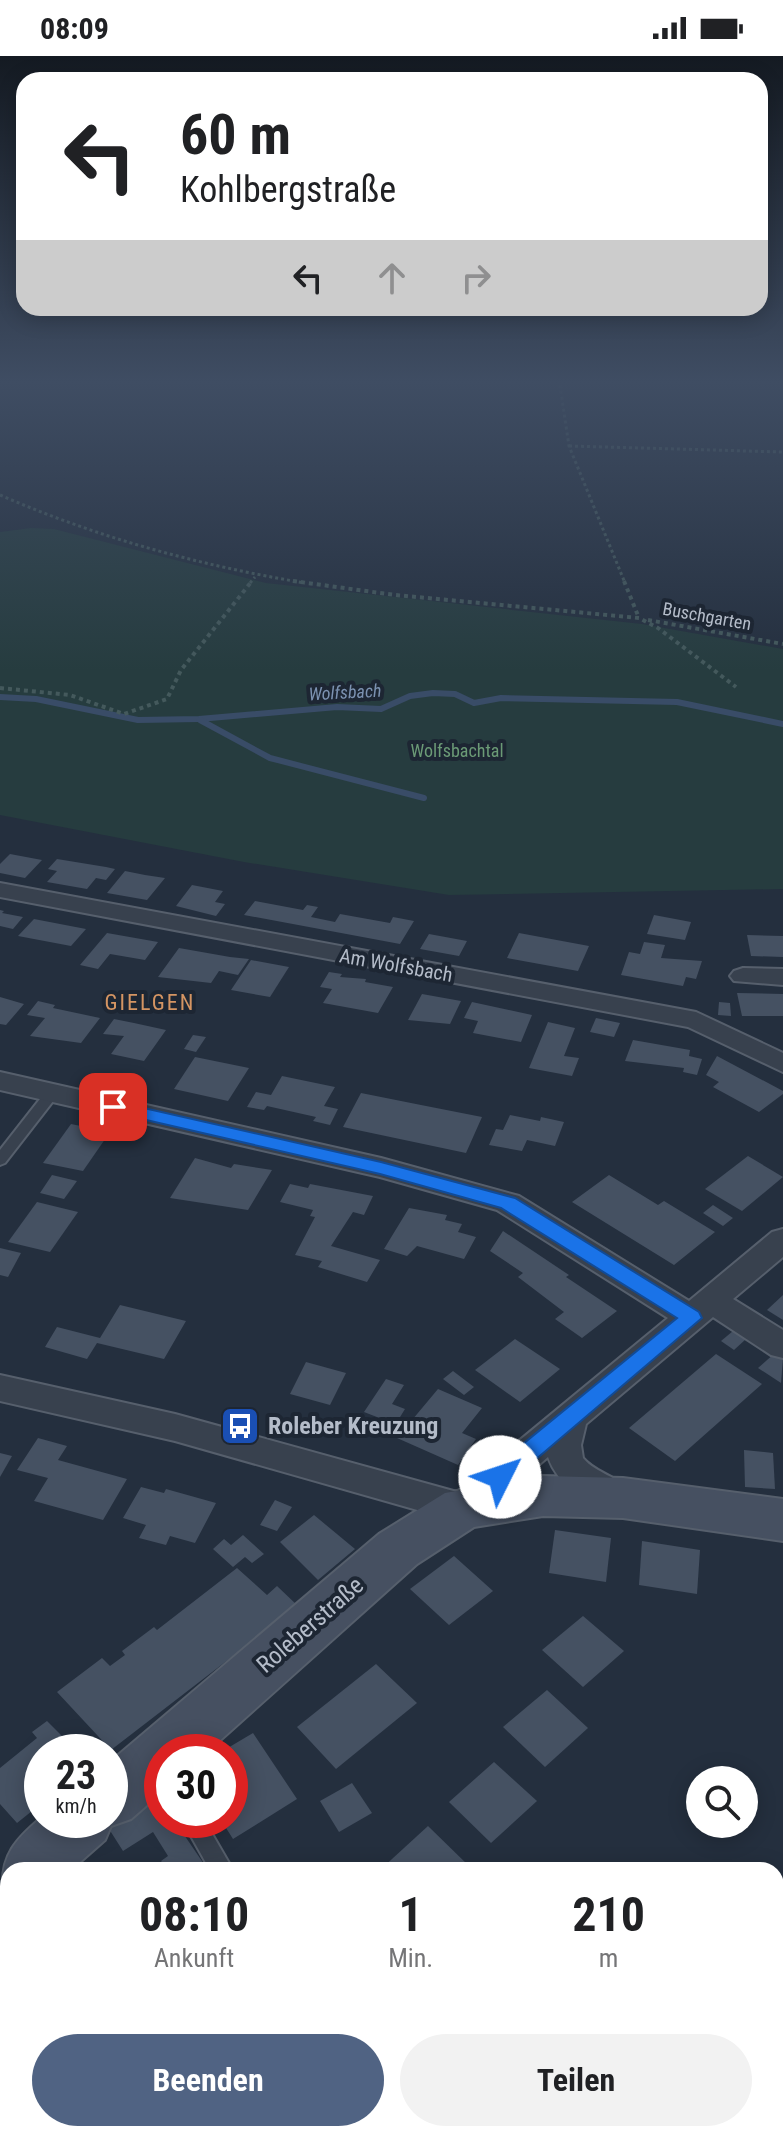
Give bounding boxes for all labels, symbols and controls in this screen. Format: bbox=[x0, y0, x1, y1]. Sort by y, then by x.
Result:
text: 08:09 bbox=[40, 11, 109, 46]
text: 60 m bbox=[180, 102, 291, 168]
icon: left bbox=[48, 104, 152, 208]
text: Kohlbergstraße bbox=[180, 169, 396, 211]
icon: left bbox=[286, 256, 330, 300]
icon: ahead bbox=[370, 256, 414, 300]
icon: right bbox=[454, 256, 498, 300]
street label: Buschgarten bbox=[661, 598, 753, 634]
water label: Wolfsbach bbox=[308, 680, 382, 704]
park label: Wolfsbachtal bbox=[410, 740, 504, 761]
street label: Am Wolfsbach bbox=[338, 943, 454, 987]
district label: GIELGEN bbox=[105, 990, 195, 1015]
pin bbox=[79, 1073, 147, 1141]
icon: arrive bbox=[91, 1085, 135, 1129]
bus stop icon: Roleber Kreuzung bbox=[219, 1405, 261, 1447]
place label: Roleber Kreuzung bbox=[268, 1412, 438, 1440]
position arrow bbox=[458, 1435, 542, 1519]
street label: Roleberstraße bbox=[251, 1571, 369, 1679]
speed limit sign: 30 bbox=[144, 1734, 248, 1838]
text: 23 bbox=[56, 1752, 96, 1799]
map controls bbox=[686, 1766, 758, 1838]
button: search bbox=[686, 1766, 758, 1838]
text: km/h bbox=[55, 1794, 97, 1818]
text: 08:10 bbox=[139, 1886, 249, 1943]
text: 1 bbox=[399, 1886, 423, 1943]
text: 210 bbox=[572, 1886, 645, 1943]
text: Ankunft bbox=[154, 1943, 234, 1973]
text: Min. bbox=[388, 1943, 433, 1973]
text: m bbox=[599, 1943, 618, 1973]
button: Beenden bbox=[32, 2034, 384, 2126]
button: Teilen bbox=[400, 2034, 752, 2126]

